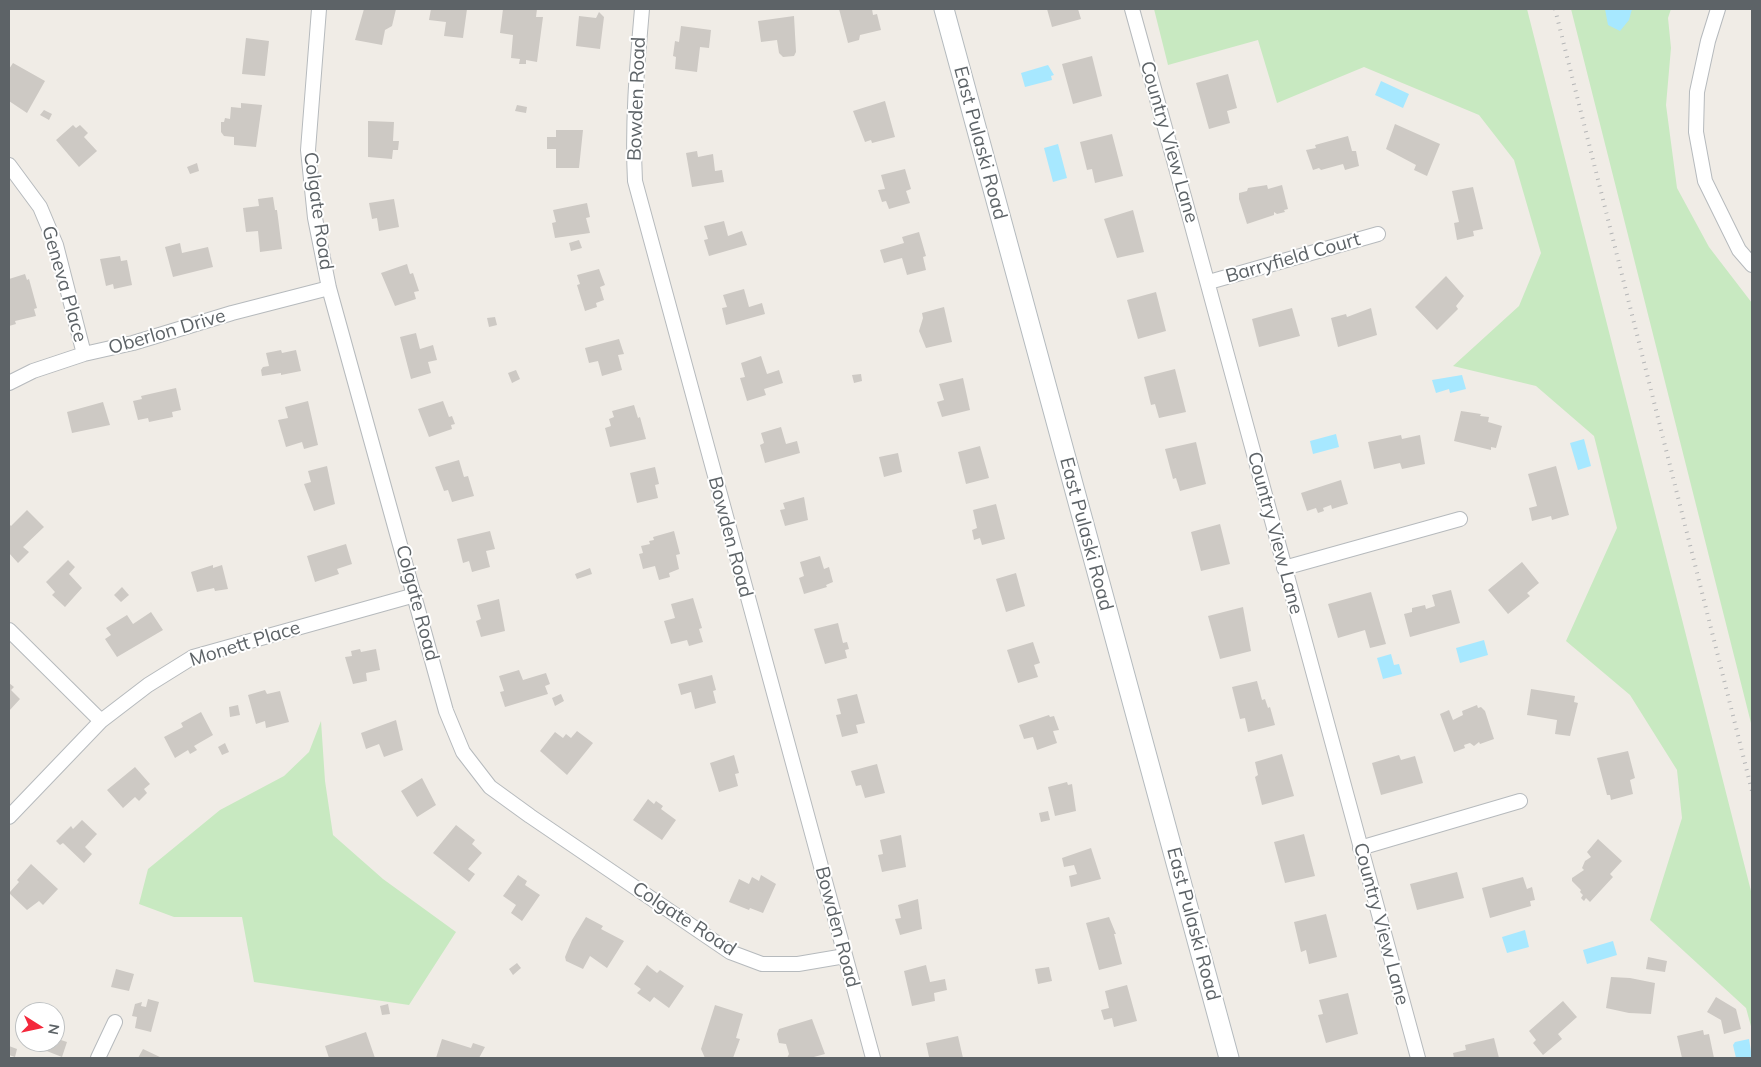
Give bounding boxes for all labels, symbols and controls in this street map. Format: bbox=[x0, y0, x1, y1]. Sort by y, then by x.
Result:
street label: Bowden Road bbox=[623, 36, 651, 162]
street label: Country View Lane bbox=[1135, 59, 1203, 225]
street label: East Pulaski Road bbox=[949, 64, 1011, 222]
street label: Colgate Road bbox=[298, 150, 338, 272]
street label: Geneva Place bbox=[37, 223, 91, 345]
street label: Barryfield Court bbox=[1223, 228, 1363, 288]
street label: Oberlon Drive bbox=[106, 304, 228, 360]
street label: Country View Lane bbox=[1242, 449, 1308, 617]
street label: East Pulaski Road bbox=[1055, 455, 1117, 613]
street label: Bowden Road bbox=[703, 474, 757, 600]
street label: Colgate Road bbox=[391, 543, 443, 663]
street label: Monett Place bbox=[187, 616, 303, 672]
street label: Country View Lane bbox=[1348, 840, 1414, 1008]
street label: East Pulaski Road bbox=[1162, 845, 1224, 1003]
street label: Bowden Road bbox=[810, 864, 864, 990]
street label: Colgate Road bbox=[628, 877, 740, 961]
north arrow bbox=[15, 1002, 65, 1052]
text: N bbox=[44, 1023, 64, 1036]

